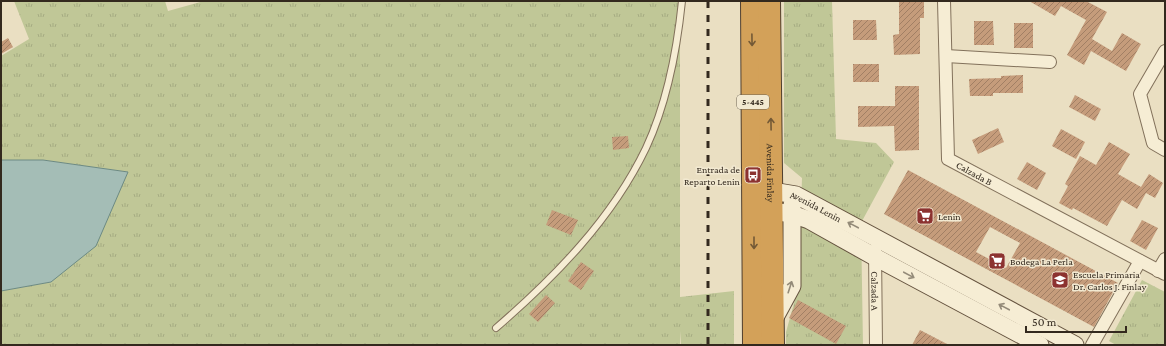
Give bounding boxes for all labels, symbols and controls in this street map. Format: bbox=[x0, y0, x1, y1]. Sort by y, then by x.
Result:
one-way arrow bbox=[748, 33, 756, 46]
road number: 5-445 bbox=[737, 95, 769, 109]
one-way arrow bbox=[767, 118, 775, 131]
street label: Avenida Finlay bbox=[765, 143, 777, 203]
street label: Calzada B bbox=[955, 159, 995, 187]
place label: Entrada de Reparto Lenin bbox=[684, 164, 741, 187]
bus stop icon: Entrada de Reparto Lenin bbox=[743, 165, 763, 185]
street label: Avenida Lenin bbox=[789, 189, 844, 224]
supermarket icon: Lenin bbox=[915, 206, 935, 226]
place label: Lenin bbox=[938, 211, 961, 222]
one-way arrow bbox=[847, 221, 859, 228]
one-way arrow bbox=[750, 236, 758, 249]
supermarket icon: Bodega La Perla bbox=[987, 251, 1007, 271]
place label: Bodega La Perla bbox=[1010, 256, 1073, 267]
place label: Escuela Primaria Dr. Carlos J. Finlay bbox=[1073, 269, 1147, 292]
school or university icon: Escuela Primaria Dr. Carlos J. Finlay bbox=[1050, 270, 1070, 290]
street label: Calzada A bbox=[870, 271, 881, 311]
one-way arrow bbox=[903, 272, 915, 279]
one-way arrow bbox=[787, 280, 794, 293]
one-way arrow bbox=[998, 302, 1010, 310]
scale bar bbox=[1026, 308, 1126, 334]
text: 50 m bbox=[1032, 315, 1057, 329]

